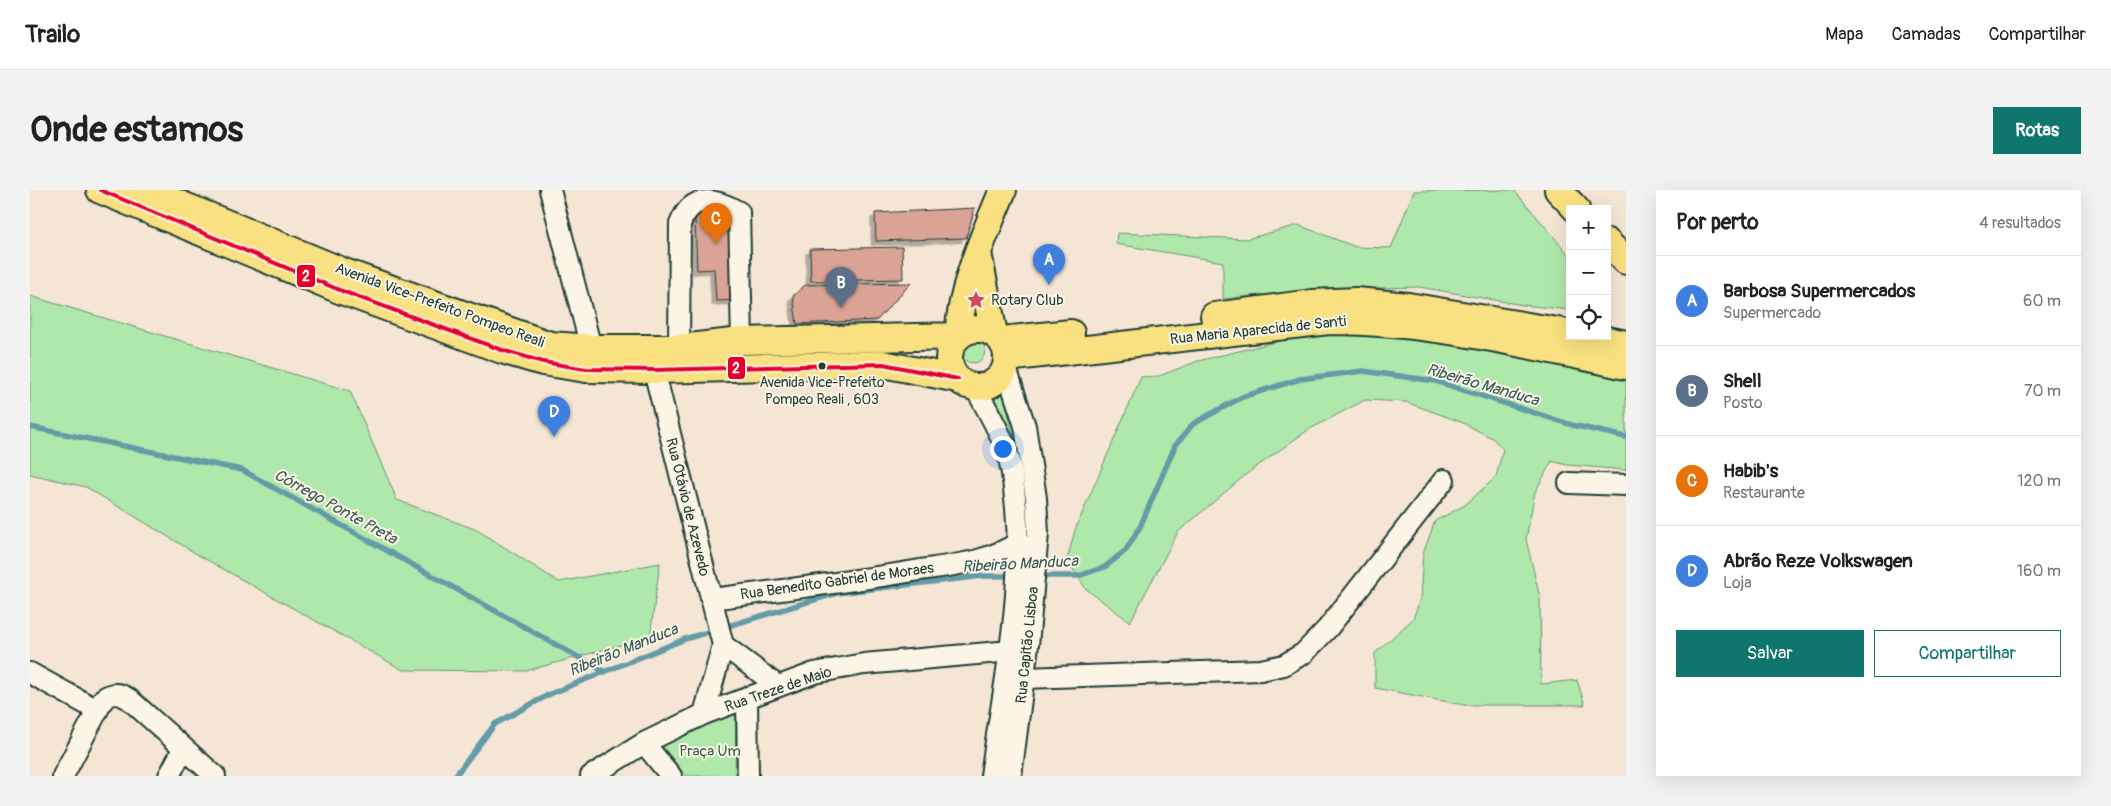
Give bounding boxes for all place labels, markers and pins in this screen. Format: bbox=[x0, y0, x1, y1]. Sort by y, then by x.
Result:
pin: C bbox=[700, 203, 732, 244]
pin: A bbox=[1033, 244, 1065, 285]
pin: B bbox=[825, 267, 857, 308]
place icon: Rotary Club bbox=[965, 289, 987, 311]
place label: Rotary Club bbox=[991, 291, 1064, 310]
marker: Avenida Vice-Prefeito Pompeo Reali , 603 bbox=[817, 361, 827, 371]
place label: Avenida Vice-Prefeito Pompeo Reali , 603 bbox=[759, 374, 885, 408]
pin: D bbox=[538, 396, 570, 437]

